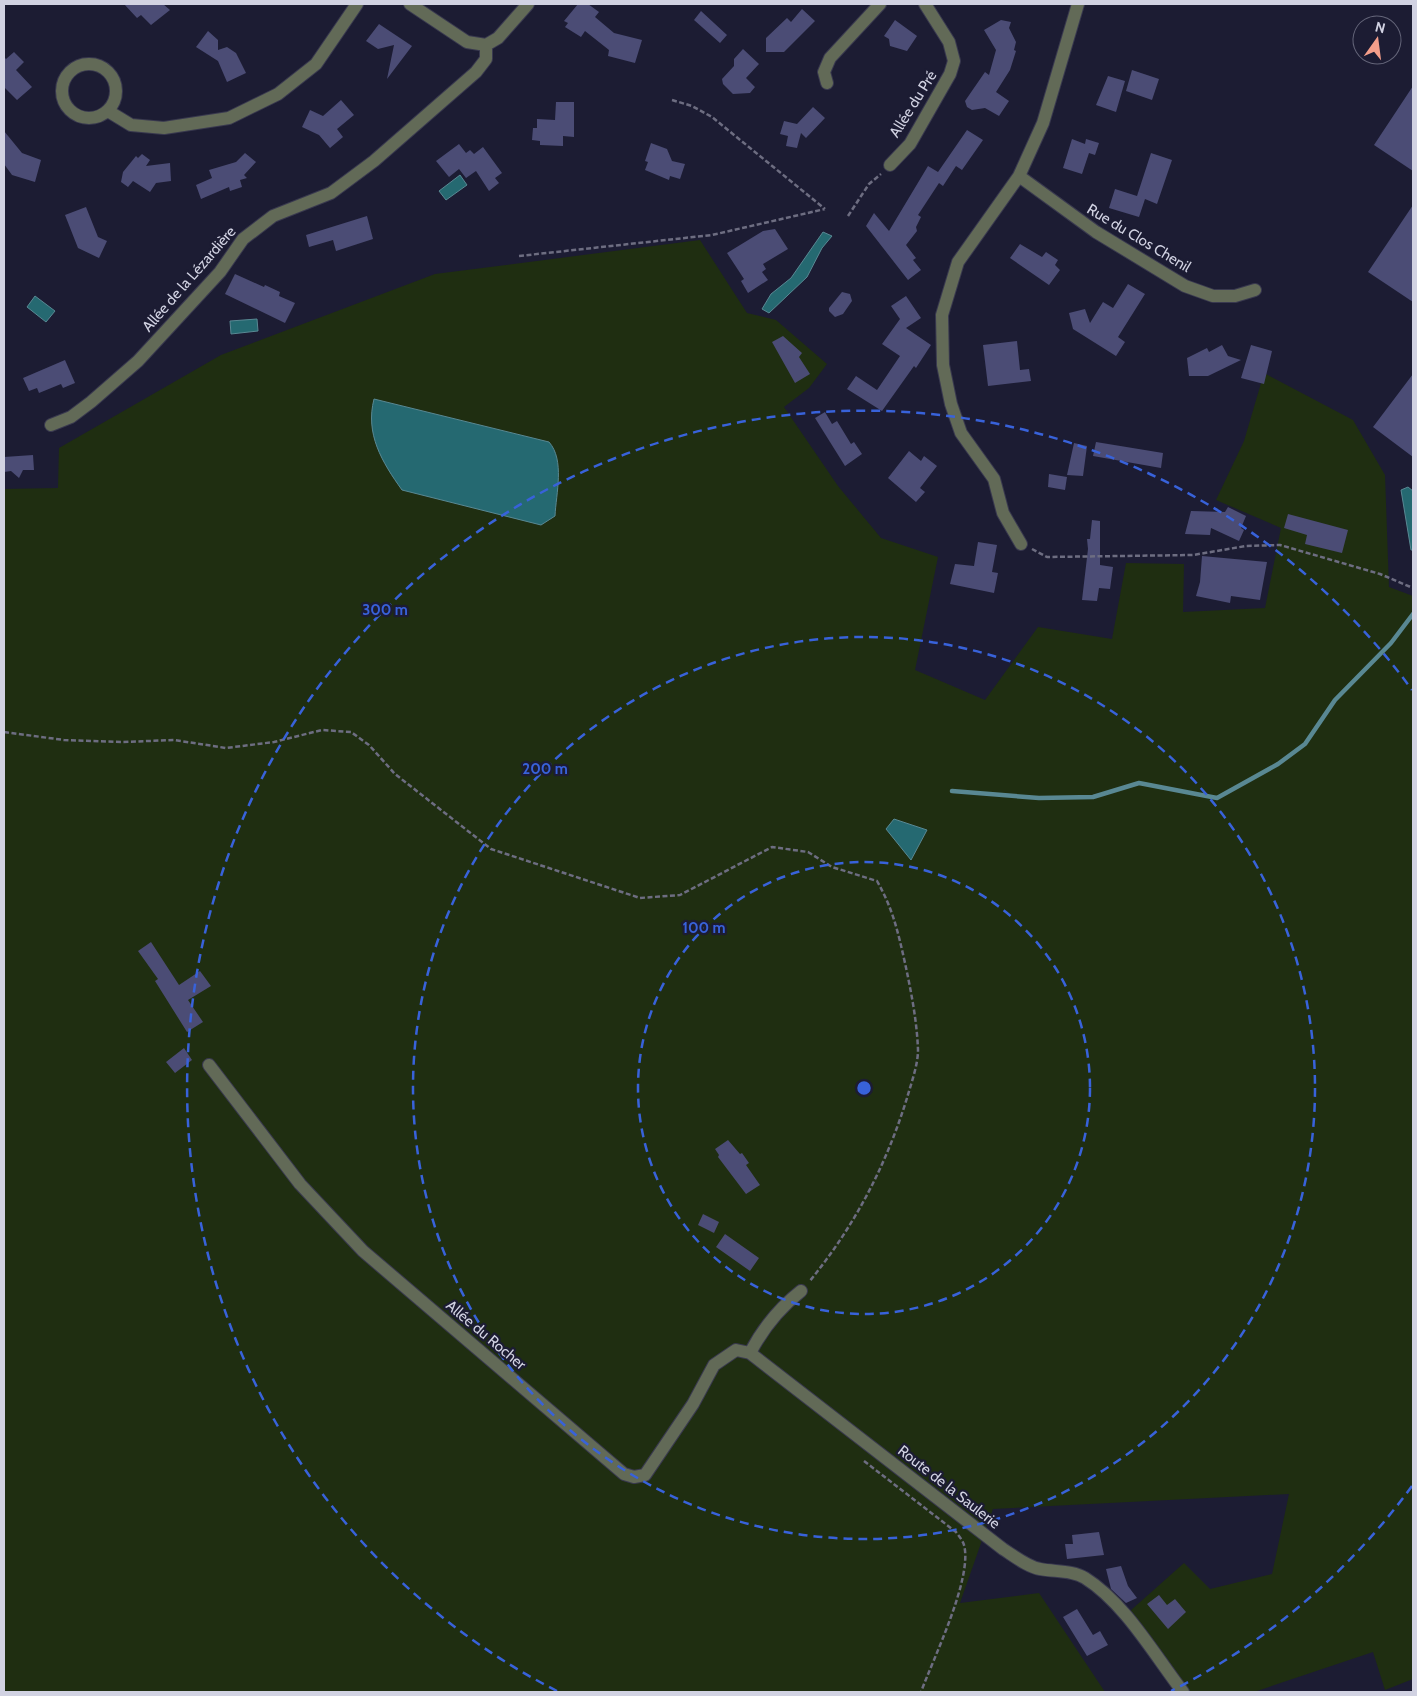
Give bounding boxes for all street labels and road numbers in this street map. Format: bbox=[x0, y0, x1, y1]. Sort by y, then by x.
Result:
street label: Allée du Pré bbox=[885, 67, 941, 141]
street label: Rue du Clos Chenil bbox=[1084, 200, 1195, 276]
street label: Allée de la Lézardière bbox=[138, 222, 240, 335]
street label: Allée du Rocher bbox=[442, 1296, 530, 1374]
street label: Route de la Saulerie bbox=[894, 1441, 1004, 1533]

